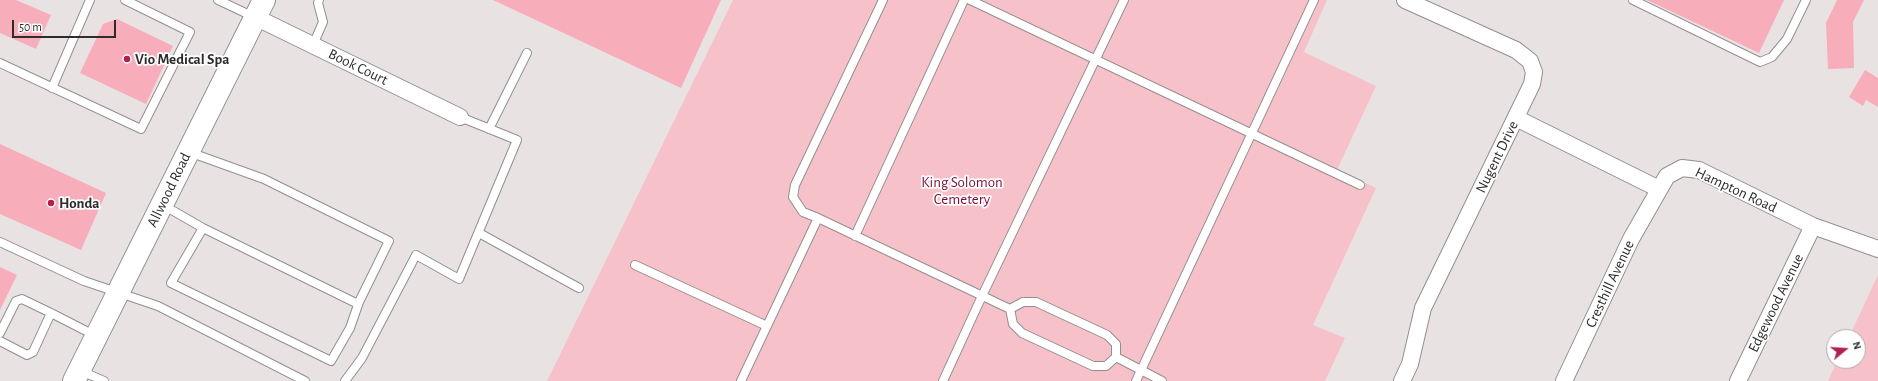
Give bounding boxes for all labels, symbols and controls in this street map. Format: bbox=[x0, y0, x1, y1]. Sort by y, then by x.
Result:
scale bar bbox=[14, 12, 118, 38]
text: 50 m bbox=[19, 21, 42, 33]
street label: Book Court bbox=[325, 45, 391, 89]
place label: Vio Medical Spa bbox=[135, 50, 229, 68]
marker: Vio Medical Spa bbox=[122, 54, 132, 64]
street label: Nugent Drive bbox=[1472, 118, 1522, 196]
street label: Allwood Road bbox=[143, 150, 195, 230]
street label: Hampton Road bbox=[1692, 163, 1780, 217]
park label: King Solomon Cemetery bbox=[921, 173, 1003, 208]
place label: Honda bbox=[59, 194, 99, 212]
marker: Honda bbox=[46, 198, 56, 208]
street label: Cresthill Avenue bbox=[1582, 237, 1638, 331]
street label: Edgewood Avenue bbox=[1744, 251, 1808, 355]
north arrow bbox=[1826, 329, 1866, 369]
text: N bbox=[1851, 340, 1863, 351]

